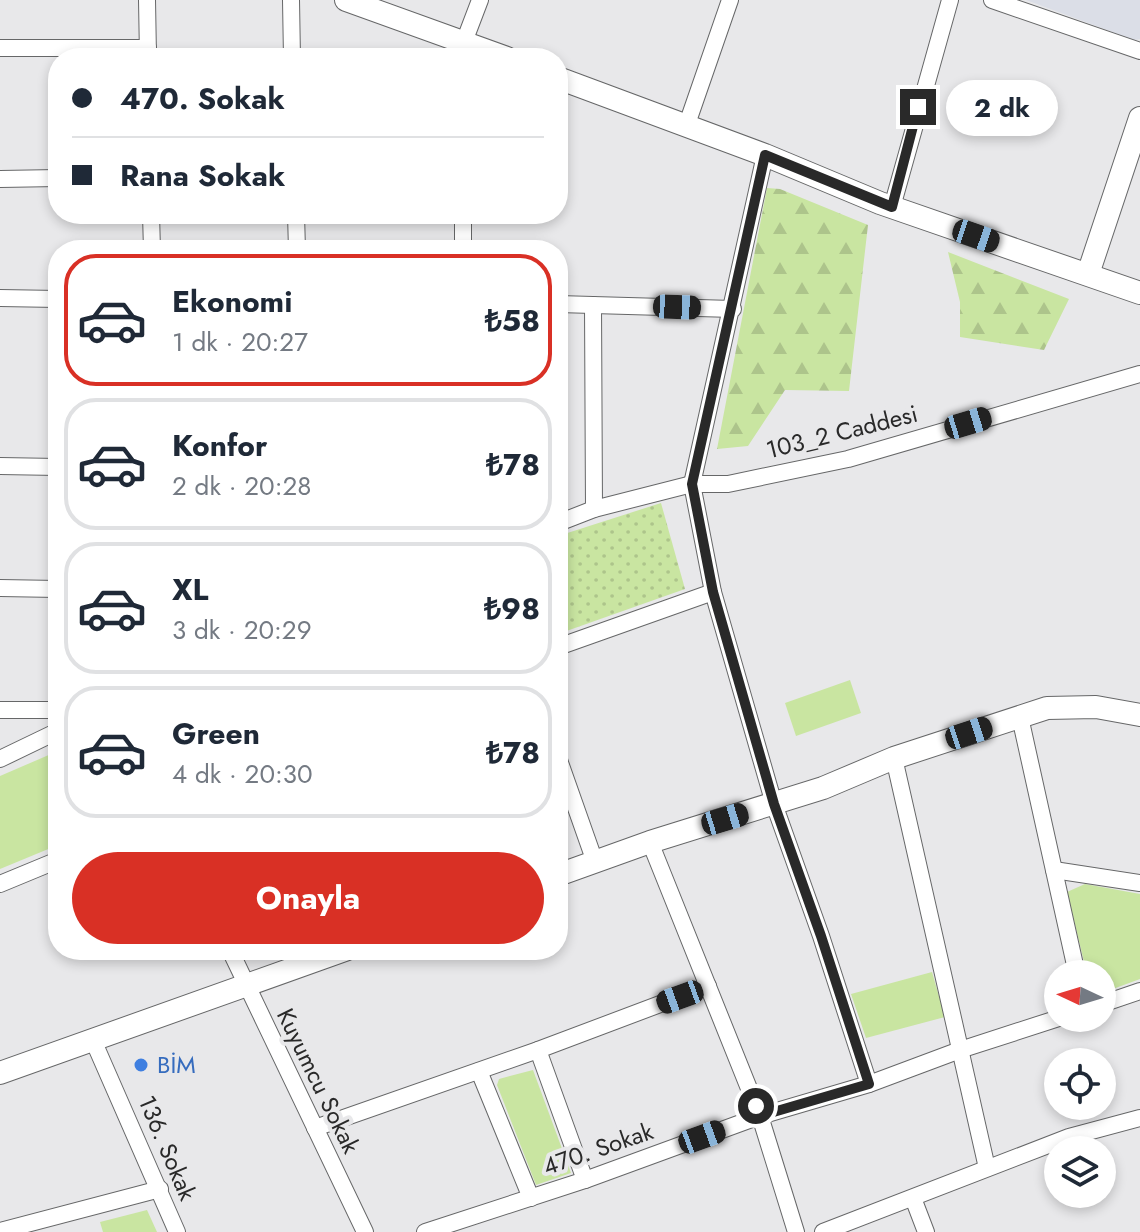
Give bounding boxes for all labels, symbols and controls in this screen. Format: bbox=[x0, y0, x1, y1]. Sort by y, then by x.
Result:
text: 470. Sokak bbox=[120, 77, 285, 120]
callout: 2 dk bbox=[946, 79, 1058, 135]
route end bbox=[900, 89, 936, 125]
text: 2 dk bbox=[974, 89, 1030, 127]
text: Rana Sokak bbox=[120, 154, 285, 197]
car bbox=[949, 217, 1003, 255]
text: Ekonomi bbox=[172, 280, 292, 323]
icon: car bbox=[76, 284, 148, 356]
car bbox=[653, 294, 701, 320]
text: ₺58 bbox=[485, 299, 540, 342]
text: 1 dk · 20:27 bbox=[172, 323, 308, 361]
street label: 103_2 Caddesi bbox=[763, 396, 921, 467]
car bbox=[942, 405, 994, 441]
text: Konfor bbox=[172, 424, 267, 467]
icon: car bbox=[76, 428, 148, 500]
text: ₺78 bbox=[486, 443, 540, 486]
text: 2 dk · 20:28 bbox=[172, 467, 311, 505]
text: XL bbox=[172, 568, 208, 611]
icon: car bbox=[76, 572, 148, 644]
text: ₺98 bbox=[484, 587, 540, 630]
text: 3 dk · 20:29 bbox=[172, 611, 312, 649]
text: Green bbox=[172, 712, 260, 755]
car bbox=[942, 714, 996, 752]
icon: car bbox=[76, 716, 148, 788]
text: ₺78 bbox=[486, 731, 540, 774]
text: 4 dk · 20:30 bbox=[172, 755, 313, 793]
car bbox=[699, 801, 751, 837]
button: Onayla bbox=[72, 852, 544, 944]
north arrow bbox=[1044, 960, 1116, 1032]
map controls bbox=[1044, 960, 1116, 1208]
car bbox=[653, 978, 707, 1016]
street label: Kuyumcu Sokak bbox=[268, 1002, 369, 1160]
place label: BİM bbox=[157, 1047, 196, 1082]
button: locate bbox=[1044, 1048, 1116, 1120]
marker: BİM bbox=[132, 1056, 150, 1074]
route start bbox=[738, 1088, 774, 1124]
street label: 136. Sokak bbox=[130, 1090, 205, 1206]
street label: 470. Sokak bbox=[538, 1113, 658, 1184]
car bbox=[675, 1118, 729, 1156]
button: layers bbox=[1044, 1136, 1116, 1208]

